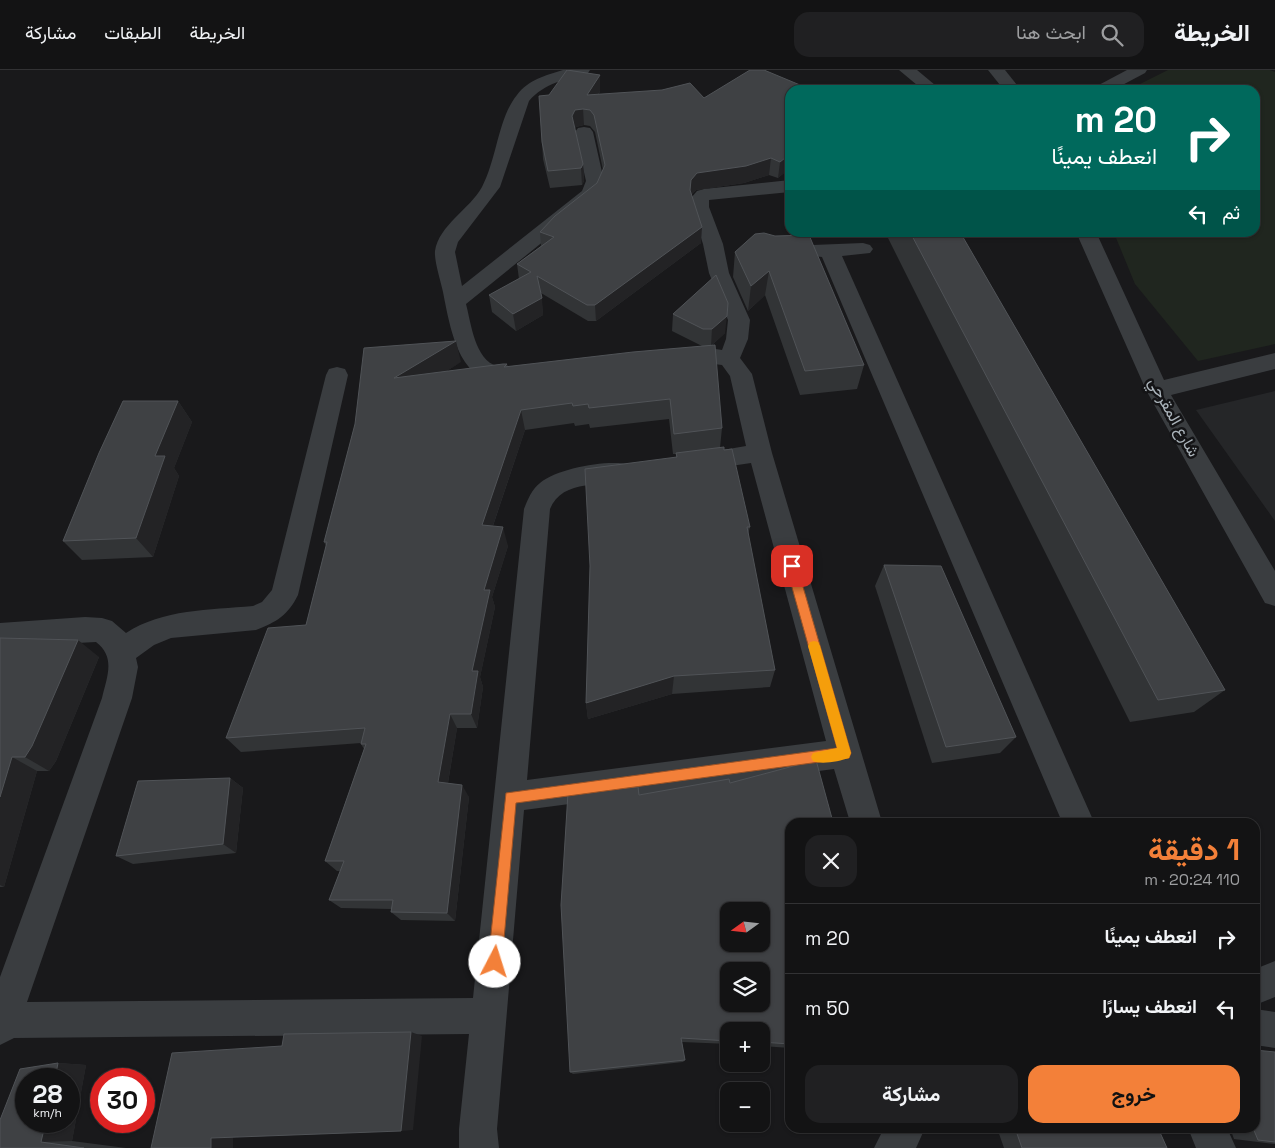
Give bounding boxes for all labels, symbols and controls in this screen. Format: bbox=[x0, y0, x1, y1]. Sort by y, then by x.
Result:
search box bbox=[794, 12, 1144, 57]
text: الخريطة bbox=[1174, 17, 1250, 48]
text: ابحث هنا bbox=[1016, 20, 1086, 45]
text: مشاركة bbox=[25, 21, 76, 44]
text: الطبقات bbox=[104, 21, 161, 44]
text: الخريطة bbox=[189, 21, 245, 44]
icon: search bbox=[1098, 21, 1126, 49]
text: 20 m bbox=[1075, 98, 1157, 142]
icon: right bbox=[1175, 105, 1240, 170]
text: انعطف يمينًا bbox=[1051, 142, 1157, 170]
icon: left bbox=[1184, 200, 1212, 228]
text: ثم bbox=[1222, 200, 1240, 225]
street label: شارع المقرحي bbox=[1141, 374, 1204, 462]
pin bbox=[771, 545, 813, 587]
icon: arrive bbox=[778, 552, 806, 580]
text: 1 دقيقة bbox=[1148, 830, 1240, 869]
button: close bbox=[805, 835, 857, 887]
text: 110 m · 20:24 bbox=[1144, 869, 1240, 890]
north arrow bbox=[720, 902, 770, 952]
map controls bbox=[720, 902, 770, 1132]
text: انعطف يمينًا bbox=[1105, 924, 1197, 949]
icon: right bbox=[1212, 925, 1240, 953]
text: 20 m bbox=[805, 926, 850, 951]
position arrow bbox=[468, 935, 520, 987]
button: layers bbox=[720, 962, 770, 1012]
text: انعطف يسارًا bbox=[1102, 994, 1197, 1019]
icon: left bbox=[1212, 995, 1240, 1023]
text: 50 m bbox=[805, 996, 850, 1021]
button: + bbox=[720, 1022, 770, 1072]
button: مشاركة bbox=[805, 1065, 1018, 1123]
button: خروج bbox=[1028, 1065, 1240, 1123]
speed limit sign: 30 bbox=[90, 1068, 155, 1133]
text: 28 bbox=[33, 1078, 62, 1110]
button: − bbox=[720, 1082, 770, 1132]
text: km/h bbox=[33, 1105, 62, 1121]

